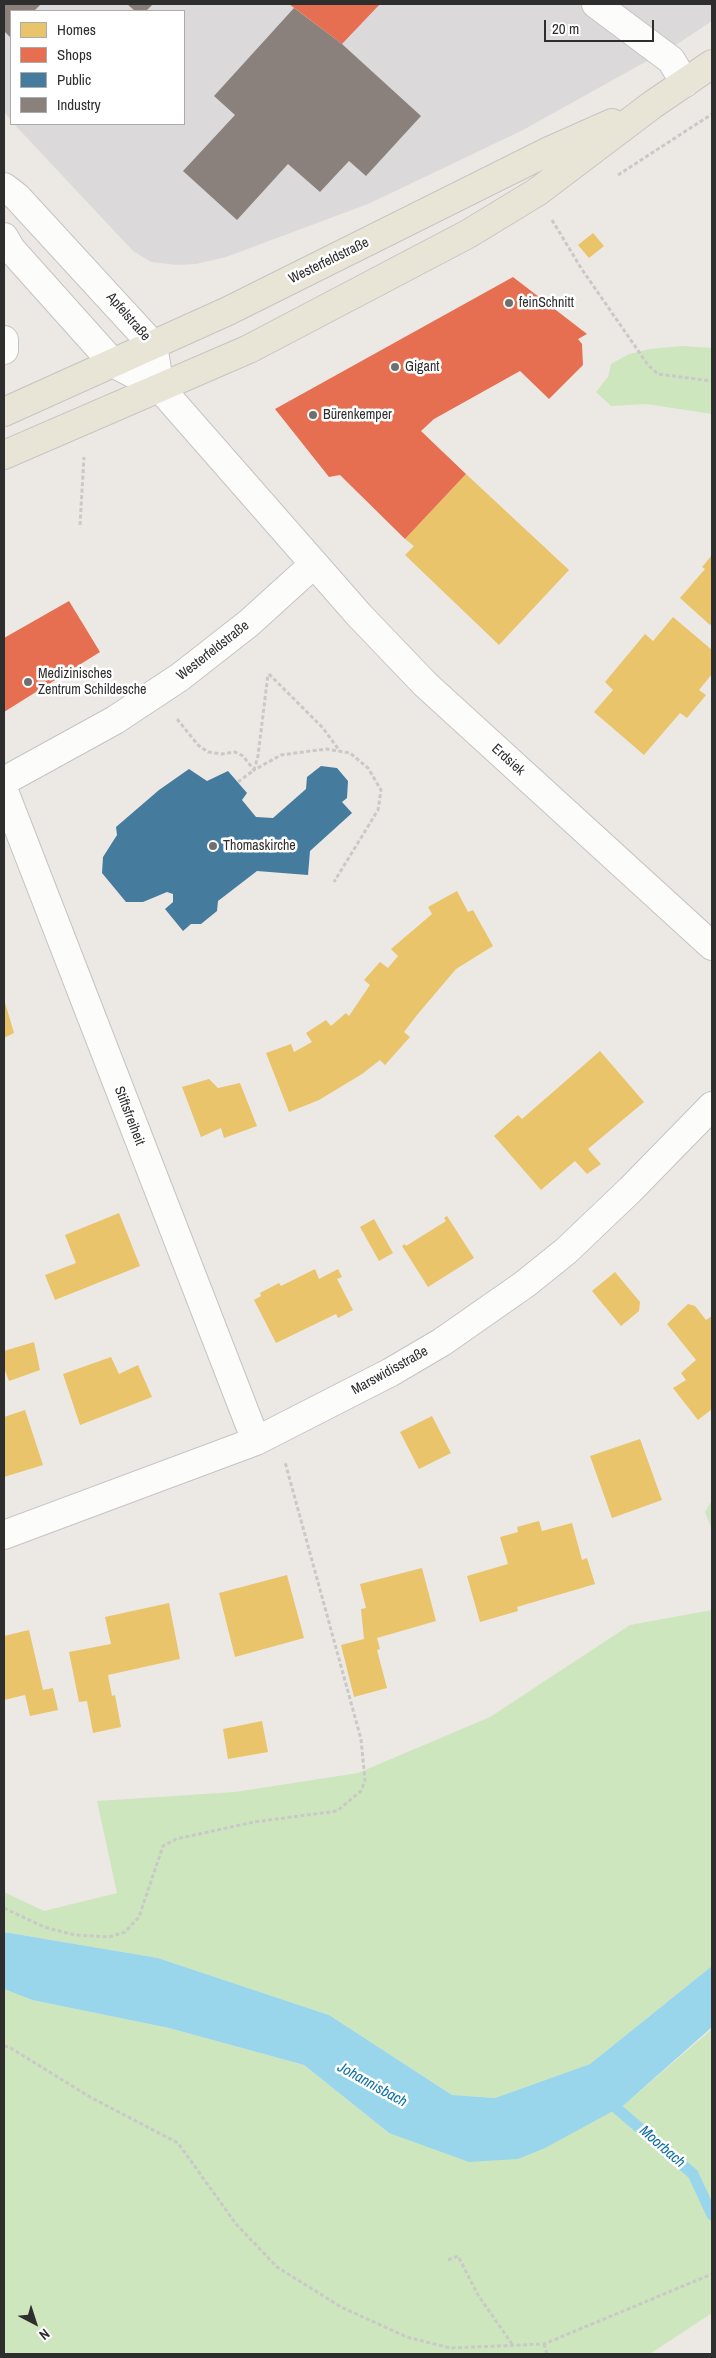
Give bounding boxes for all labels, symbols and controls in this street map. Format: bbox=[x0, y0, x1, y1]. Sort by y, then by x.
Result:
legend bbox=[10, 10, 185, 125]
scale bar bbox=[546, 10, 656, 42]
text: 20 m bbox=[552, 18, 579, 39]
text: Homes bbox=[57, 19, 96, 40]
text: Shops bbox=[57, 44, 92, 65]
text: Public bbox=[57, 69, 91, 90]
text: Industry bbox=[57, 94, 101, 115]
street label: Westerfeldstraße bbox=[286, 234, 372, 288]
street label: Apfelstraße bbox=[102, 289, 154, 345]
place label: feinSchnitt bbox=[519, 295, 574, 311]
marker: feinSchnitt bbox=[503, 297, 515, 309]
place label: Gigant bbox=[405, 359, 439, 375]
marker: Gigant bbox=[389, 361, 401, 373]
place label: Bürenkemper bbox=[323, 407, 392, 423]
marker: Bürenkemper bbox=[307, 409, 319, 421]
street label: Westerfeldstraße bbox=[173, 618, 253, 684]
place label: Medizinisches Zentrum Schildesche bbox=[38, 666, 146, 699]
marker: Medizinisches Zentrum Schildesche bbox=[22, 676, 34, 688]
street label: Erdsiek bbox=[488, 741, 528, 779]
place label: Thomaskirche bbox=[223, 838, 296, 854]
marker: Thomaskirche bbox=[207, 840, 219, 852]
street label: Stiftsfreiheit bbox=[110, 1084, 148, 1148]
street label: Marswidisstraße bbox=[349, 1343, 431, 1399]
water label: Johannisbach bbox=[334, 2059, 410, 2111]
water label: Moorbach bbox=[635, 2122, 689, 2172]
north arrow bbox=[10, 2298, 60, 2348]
text: N bbox=[36, 2325, 54, 2344]

